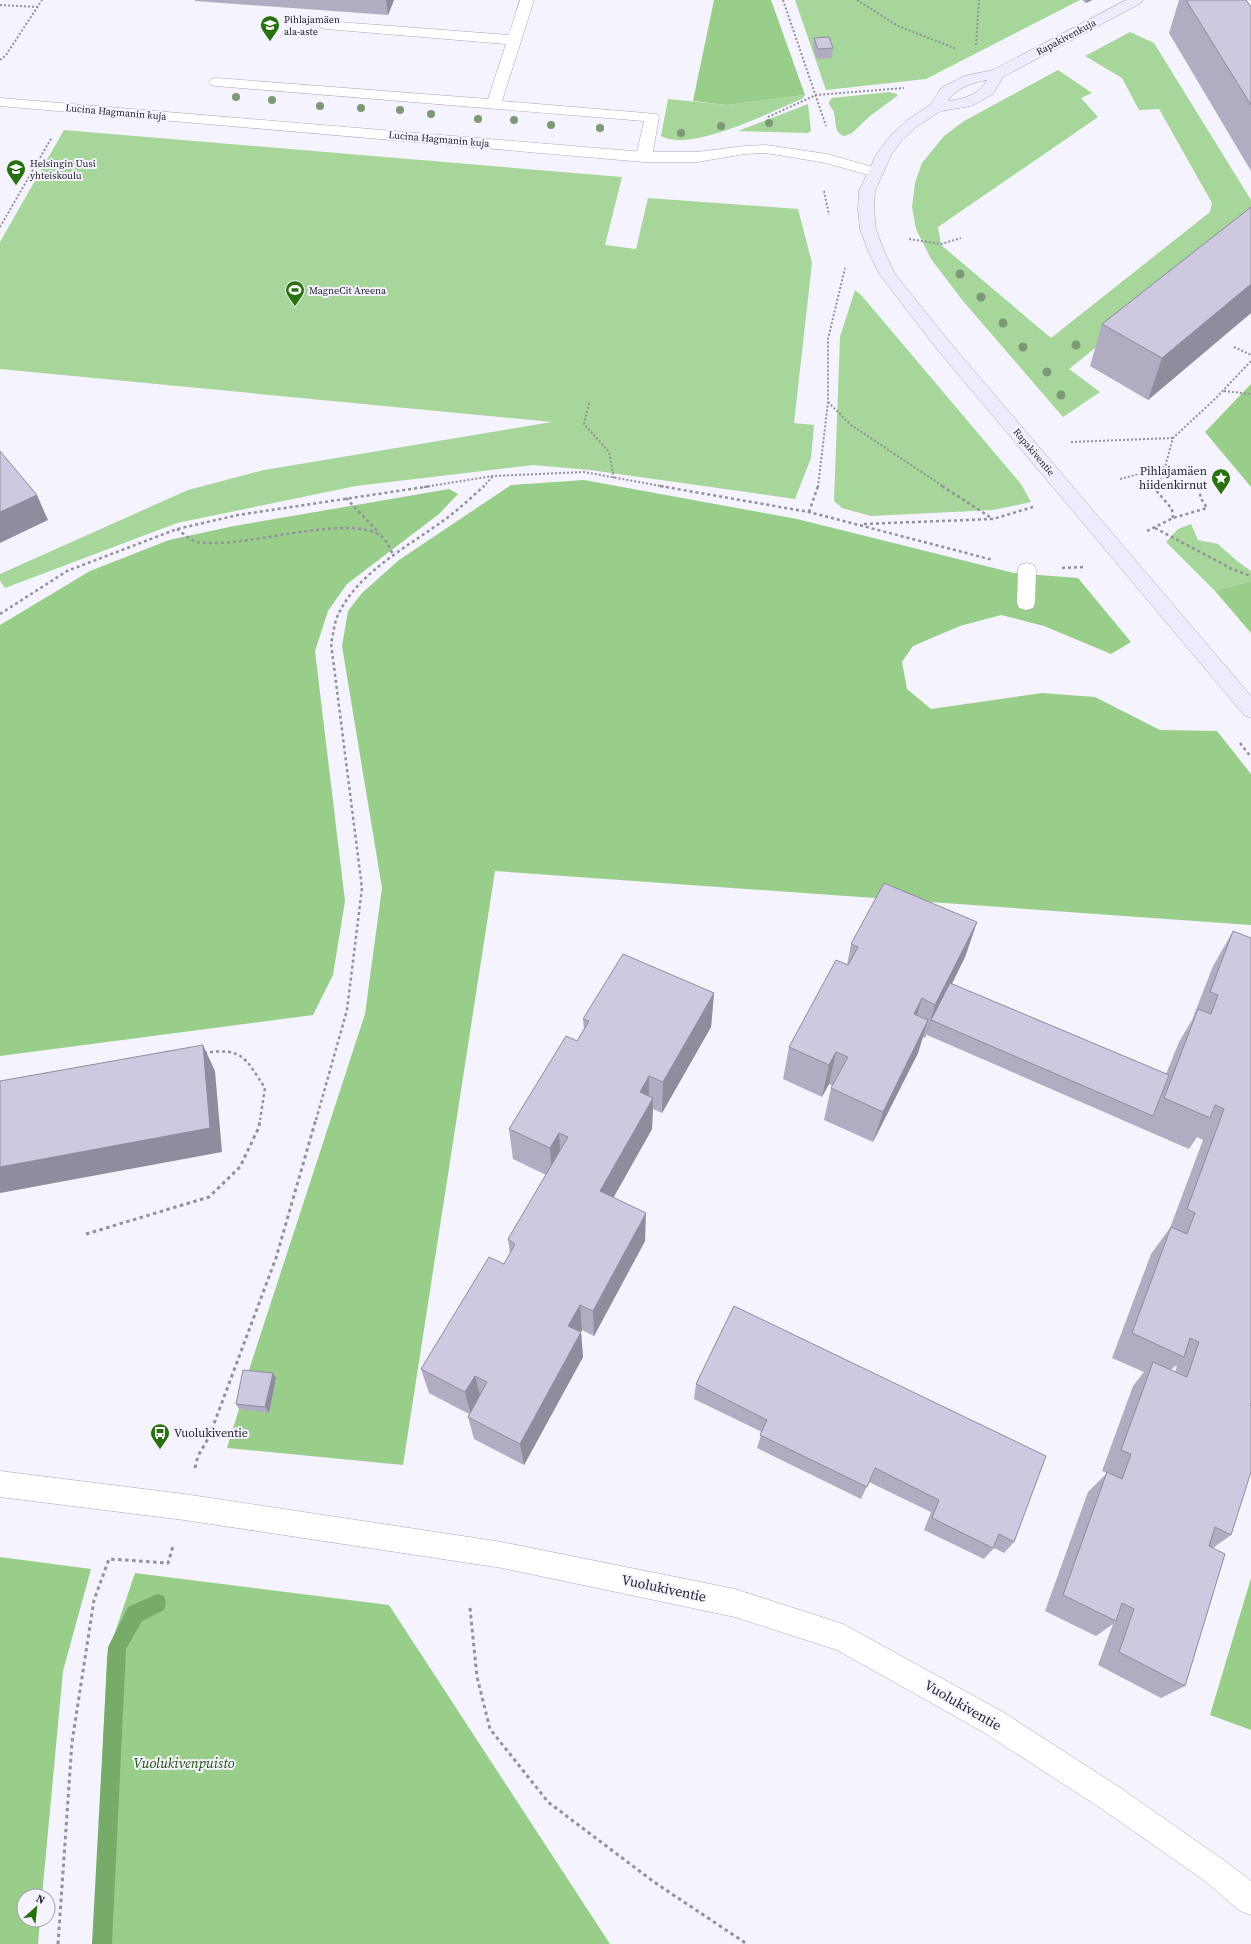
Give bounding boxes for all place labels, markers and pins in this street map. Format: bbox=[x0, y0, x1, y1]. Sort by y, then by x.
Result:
place label: Pihlajamäen ala-aste bbox=[284, 13, 340, 38]
school or university icon: Pihlajamäen ala-aste bbox=[259, 14, 281, 42]
place label: Helsingin Uusi yhteiskoulu bbox=[30, 157, 96, 182]
school or university icon: Helsingin Uusi yhteiskoulu bbox=[5, 158, 27, 186]
sports icon: MagneCit Areena bbox=[284, 279, 306, 307]
place label: MagneCit Areena bbox=[309, 284, 387, 297]
place label: Pihlajamäen hiidenkirnut bbox=[1139, 463, 1207, 493]
place icon: Pihlajamäen hiidenkirnut bbox=[1210, 467, 1232, 495]
bus stop icon: Vuolukiventie bbox=[149, 1422, 171, 1450]
place label: Vuolukiventie bbox=[174, 1425, 248, 1441]

